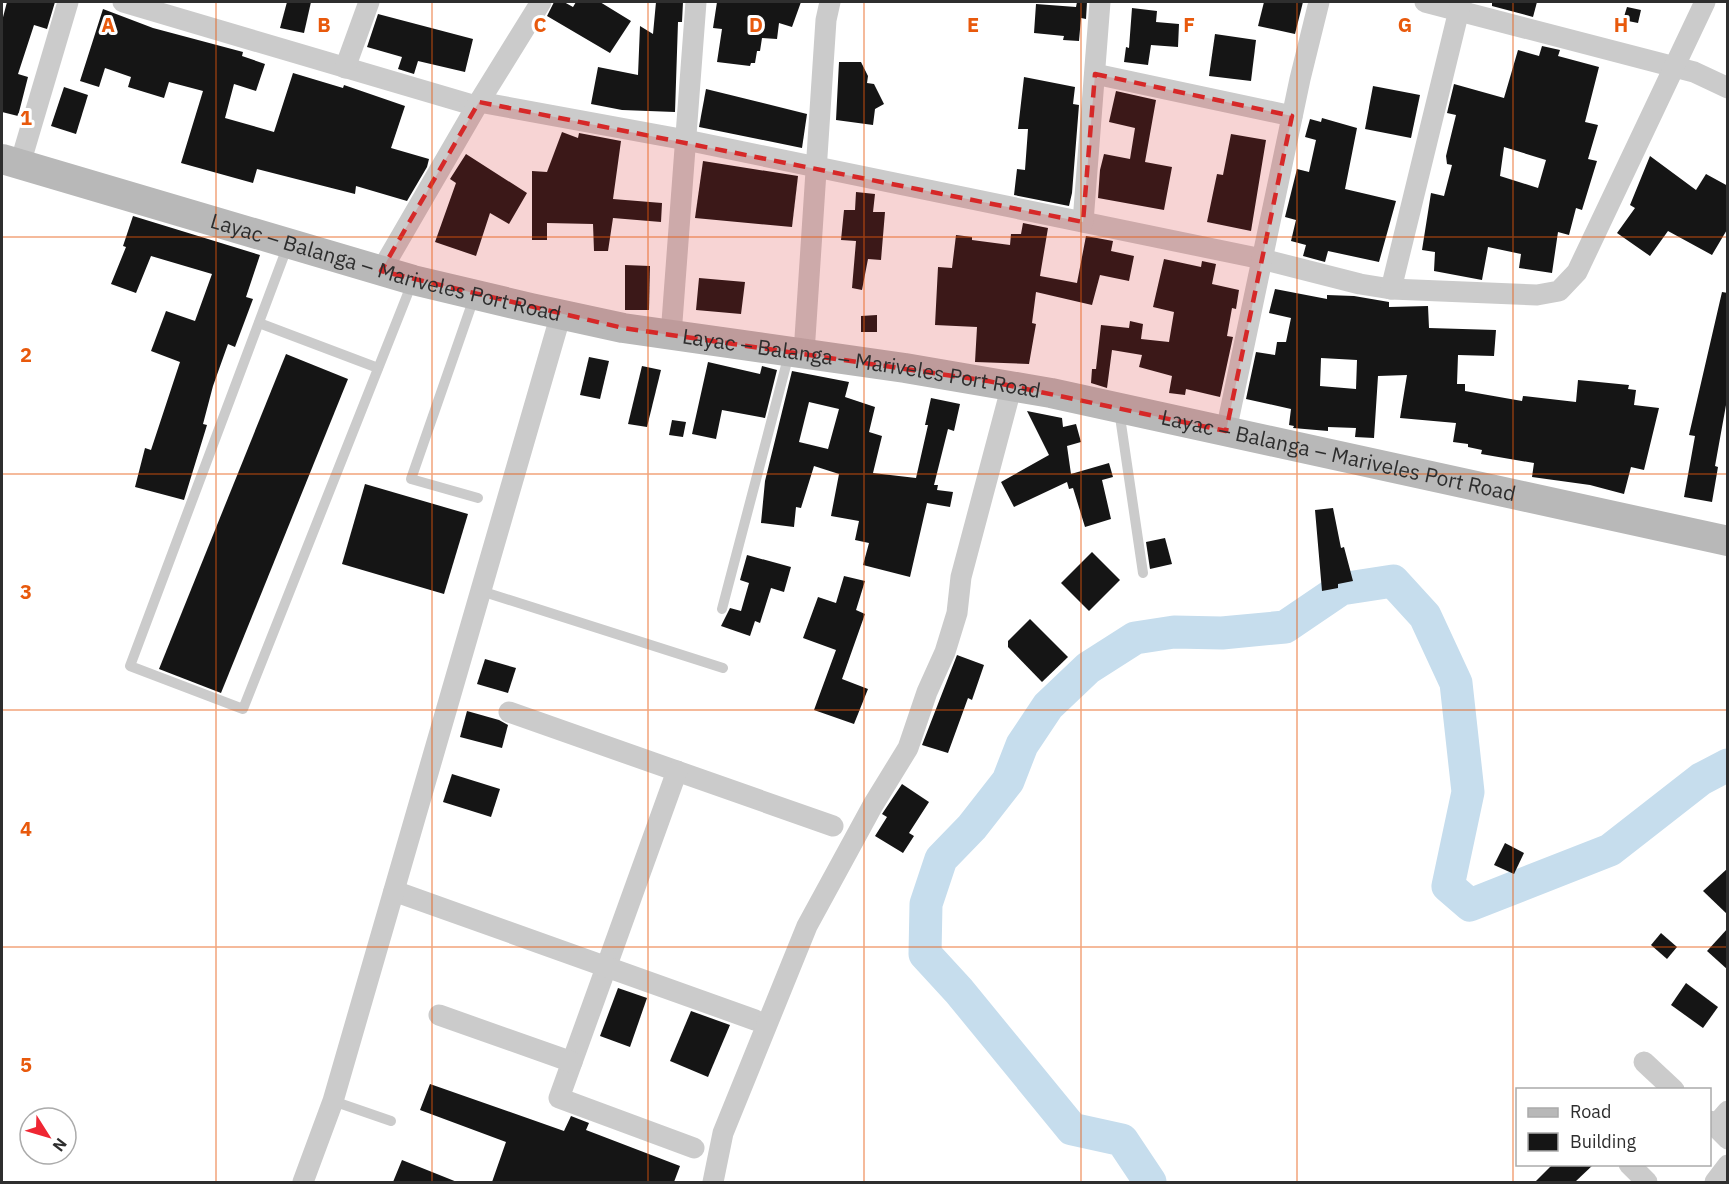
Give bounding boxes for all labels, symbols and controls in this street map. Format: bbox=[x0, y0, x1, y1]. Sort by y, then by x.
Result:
text: A bbox=[101, 11, 115, 38]
text: B bbox=[317, 11, 331, 38]
text: C bbox=[533, 11, 547, 38]
text: D bbox=[749, 11, 763, 38]
text: E bbox=[967, 11, 979, 38]
text: F bbox=[1183, 11, 1195, 38]
text: G bbox=[1398, 11, 1412, 38]
text: H bbox=[1614, 11, 1628, 38]
text: 1 bbox=[20, 104, 32, 131]
street label: Layac – Balanga – Mariveles Port Road bbox=[207, 206, 564, 327]
street label: Layac – Balanga – Mariveles Port Road bbox=[681, 322, 1043, 404]
text: 2 bbox=[20, 341, 32, 368]
street label: Layac – Balanga – Mariveles Port Road bbox=[1159, 403, 1519, 507]
text: 3 bbox=[20, 578, 32, 605]
text: 4 bbox=[20, 815, 32, 842]
text: 5 bbox=[20, 1051, 32, 1078]
legend bbox=[1516, 1088, 1711, 1166]
text: Road bbox=[1570, 1100, 1611, 1123]
north arrow bbox=[18, 1106, 78, 1166]
text: Building bbox=[1570, 1130, 1637, 1153]
text: N bbox=[49, 1134, 71, 1156]

